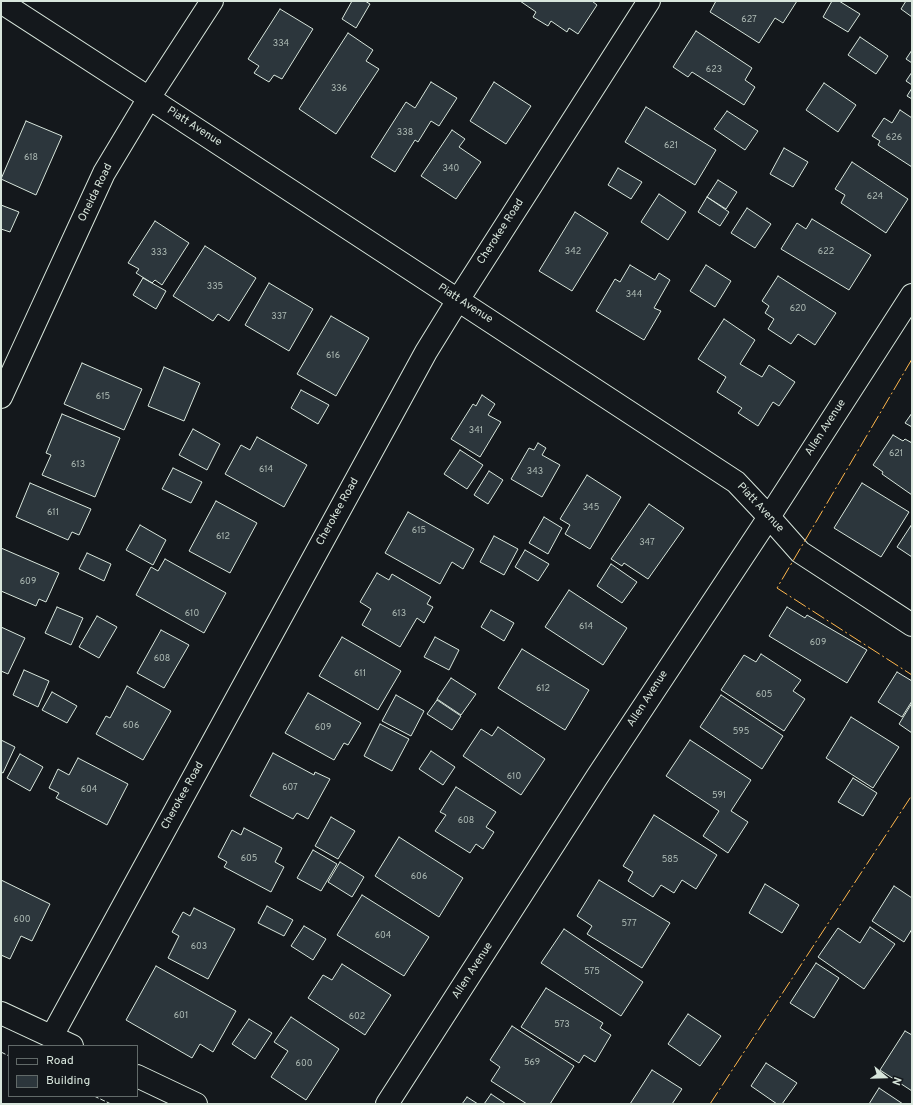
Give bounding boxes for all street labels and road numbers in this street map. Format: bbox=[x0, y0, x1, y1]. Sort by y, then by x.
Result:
street label: Piatt Avenue bbox=[164, 104, 224, 150]
street label: Oneida Road bbox=[76, 162, 116, 224]
street label: Cherokee Road bbox=[475, 197, 527, 267]
street label: Piatt Avenue bbox=[435, 281, 495, 327]
street label: Allen Avenue bbox=[803, 397, 849, 459]
street label: Cherokee Road bbox=[314, 476, 362, 548]
street label: Piatt Avenue bbox=[734, 481, 786, 535]
street label: Allen Avenue bbox=[625, 668, 671, 730]
street label: Cherokee Road bbox=[159, 760, 207, 832]
street label: Allen Avenue bbox=[450, 940, 496, 1002]

